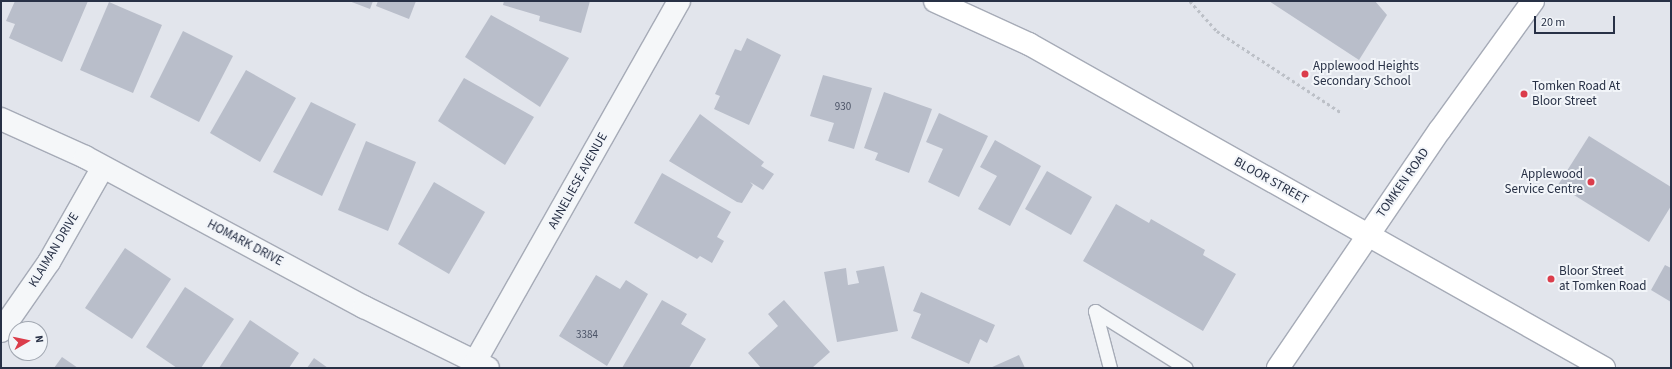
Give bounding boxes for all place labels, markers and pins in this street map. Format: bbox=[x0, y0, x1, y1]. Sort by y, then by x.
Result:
place label: Applewood Heights Secondary School bbox=[1313, 59, 1419, 90]
marker: Applewood Heights Secondary School bbox=[1300, 69, 1310, 79]
place label: Tomken Road At Bloor Street bbox=[1532, 79, 1620, 110]
marker: Tomken Road At Bloor Street bbox=[1519, 89, 1529, 99]
place label: Applewood Service Centre bbox=[1505, 167, 1583, 198]
marker: Applewood Service Centre bbox=[1586, 177, 1596, 187]
place label: Bloor Street at Tomken Road bbox=[1559, 264, 1647, 295]
marker: Bloor Street at Tomken Road bbox=[1546, 274, 1556, 284]

